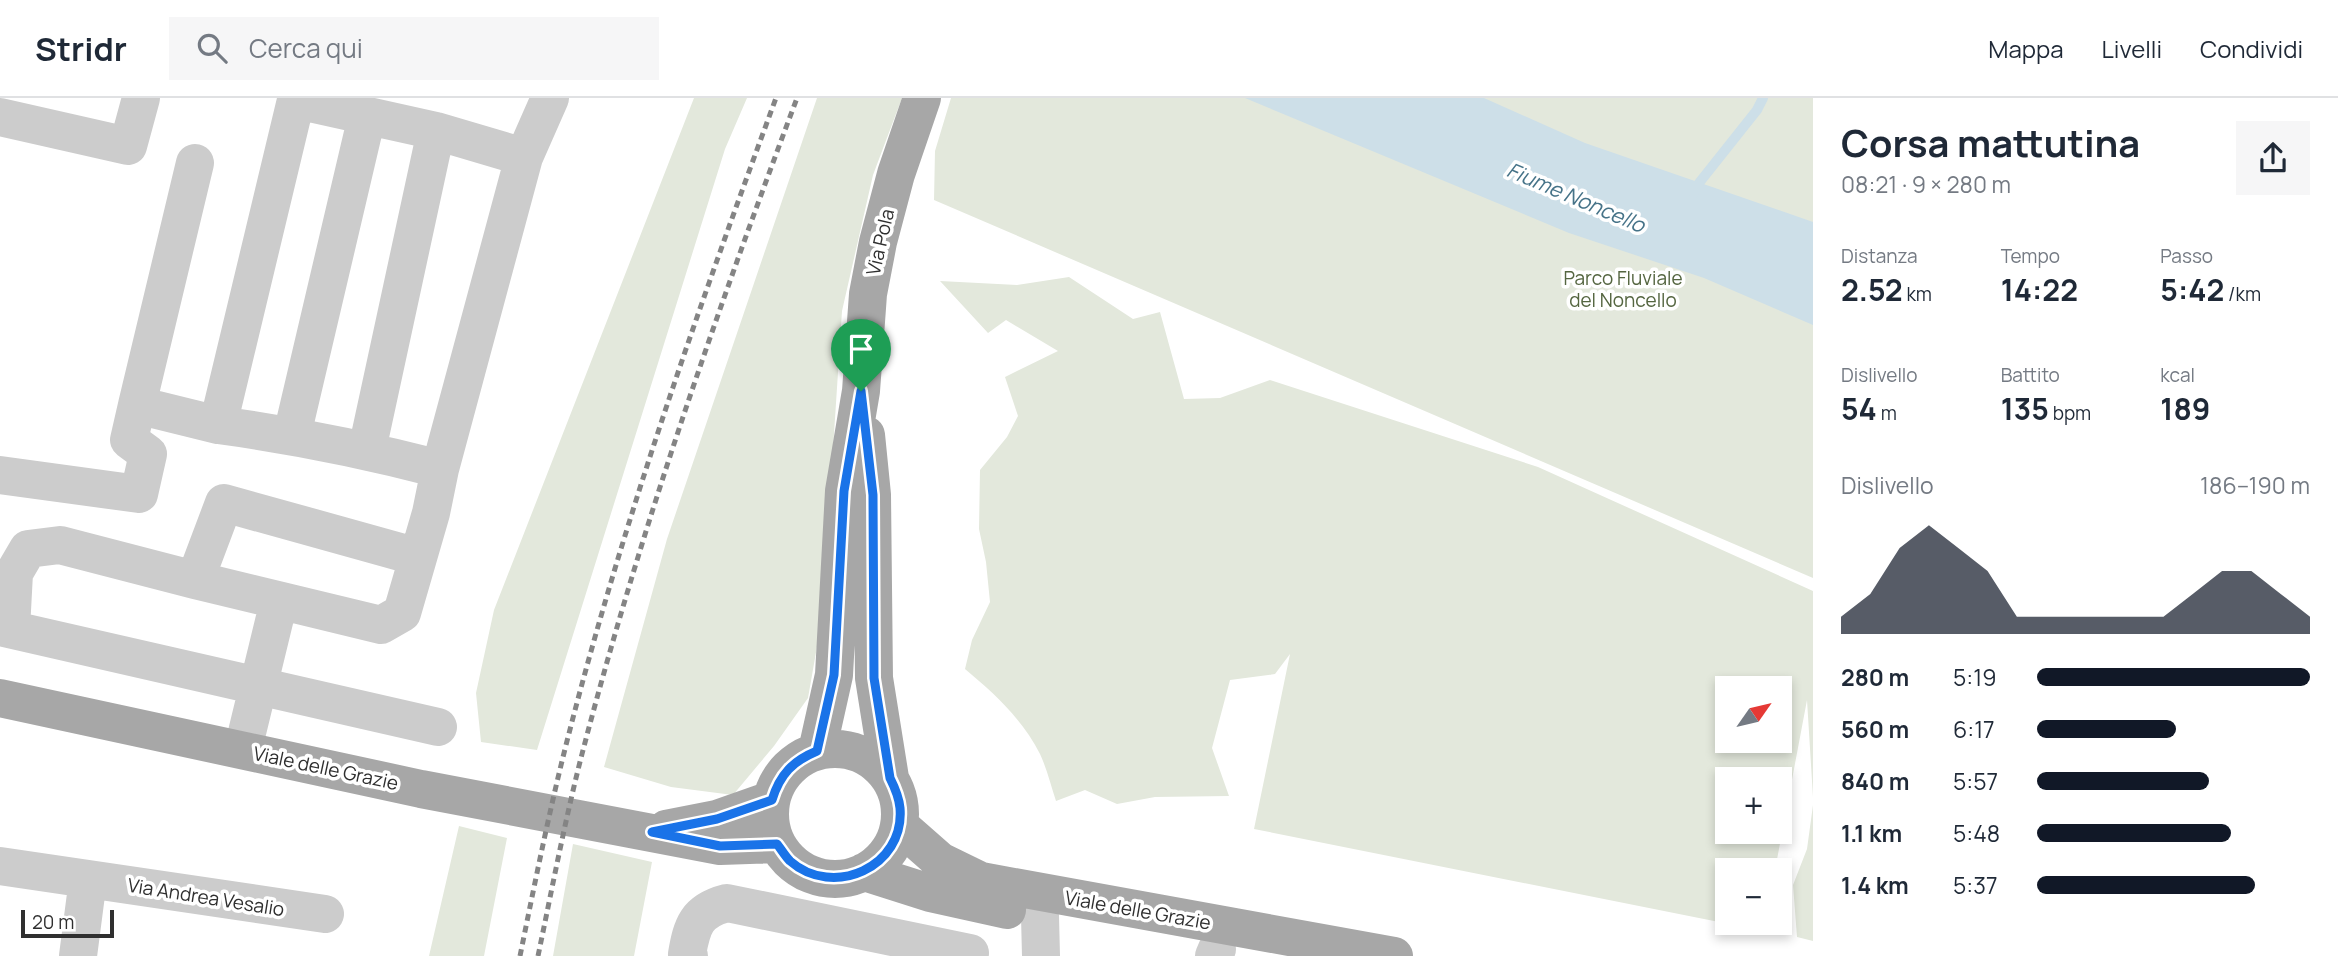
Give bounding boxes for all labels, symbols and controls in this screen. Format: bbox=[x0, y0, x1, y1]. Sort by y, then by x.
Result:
search box bbox=[169, 17, 659, 80]
text: Stridr bbox=[35, 26, 127, 71]
icon: search bbox=[193, 29, 231, 67]
text: Cerca qui bbox=[249, 30, 363, 66]
text: Mappa bbox=[1988, 32, 2064, 65]
text: Livelli bbox=[2102, 32, 2162, 65]
text: Condividi bbox=[2200, 32, 2303, 65]
text: Corsa mattutina bbox=[1841, 116, 2140, 168]
button: share bbox=[2236, 121, 2310, 195]
water label: Fiume Noncello bbox=[1503, 155, 1651, 239]
text: 08:21 · 9 × 280 m bbox=[1841, 168, 2011, 200]
street label: Via Pola bbox=[860, 206, 900, 278]
text: Distanza bbox=[1841, 243, 1918, 269]
text: Tempo bbox=[2001, 243, 2060, 269]
text: Passo bbox=[2160, 243, 2213, 269]
park label: Parco Fluviale del Noncello bbox=[1564, 265, 1683, 313]
text: 2.52 bbox=[1841, 269, 1903, 310]
text: 14:22 bbox=[2001, 269, 2078, 310]
text: 5:42 bbox=[2160, 269, 2224, 310]
text: km bbox=[1903, 281, 1932, 307]
text: /km bbox=[2224, 281, 2261, 307]
pin bbox=[831, 319, 891, 391]
icon: arrive bbox=[842, 330, 880, 368]
text: Dislivello bbox=[1841, 362, 1918, 388]
text: Battito bbox=[2001, 362, 2060, 388]
text: kcal bbox=[2160, 362, 2195, 388]
text: 54 bbox=[1841, 388, 1877, 429]
text: 135 bbox=[2001, 388, 2049, 429]
text: 189 bbox=[2160, 388, 2211, 429]
text: m bbox=[1877, 400, 1897, 426]
text: bpm bbox=[2049, 400, 2091, 426]
text: Dislivello bbox=[1841, 469, 1934, 501]
text: 186–190 m bbox=[2200, 469, 2310, 501]
text: 280 m bbox=[1841, 661, 1909, 693]
text: 5:19 bbox=[1953, 661, 1996, 693]
north arrow bbox=[1715, 676, 1792, 752]
map controls bbox=[1715, 676, 1792, 935]
text: 560 m bbox=[1841, 713, 1909, 745]
text: 6:17 bbox=[1953, 713, 1995, 745]
street label: Viale delle Grazie bbox=[251, 740, 401, 796]
text: 840 m bbox=[1841, 765, 1910, 797]
text: 5:57 bbox=[1953, 765, 1998, 797]
button: + bbox=[1715, 767, 1792, 844]
text: 1.1 km bbox=[1841, 817, 1902, 849]
text: 5:48 bbox=[1953, 817, 2000, 849]
button: − bbox=[1715, 858, 1792, 935]
text: 1.4 km bbox=[1841, 869, 1909, 901]
text: 5:37 bbox=[1953, 869, 1997, 901]
street label: Via Andrea Vesalio bbox=[126, 872, 286, 922]
street label: Viale delle Grazie bbox=[1063, 884, 1213, 936]
scale bar bbox=[21, 907, 114, 939]
text: 20 m bbox=[32, 909, 74, 935]

